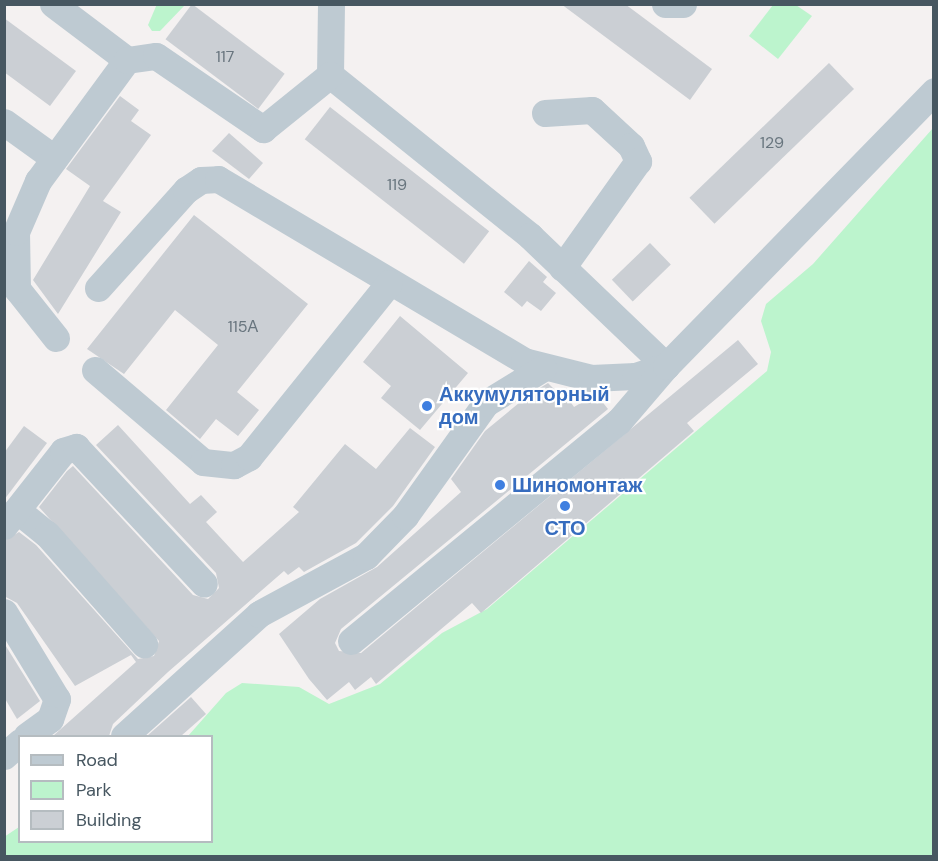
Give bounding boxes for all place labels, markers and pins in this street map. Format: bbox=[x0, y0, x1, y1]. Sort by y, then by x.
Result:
place label: Аккумуляторный дом bbox=[439, 382, 610, 429]
marker: Аккумуляторный дом bbox=[420, 399, 434, 413]
place label: Шиномонтаж bbox=[512, 473, 642, 497]
marker: Шиномонтаж bbox=[493, 478, 507, 492]
marker: СТО bbox=[558, 499, 572, 513]
place label: СТО bbox=[544, 516, 586, 540]

